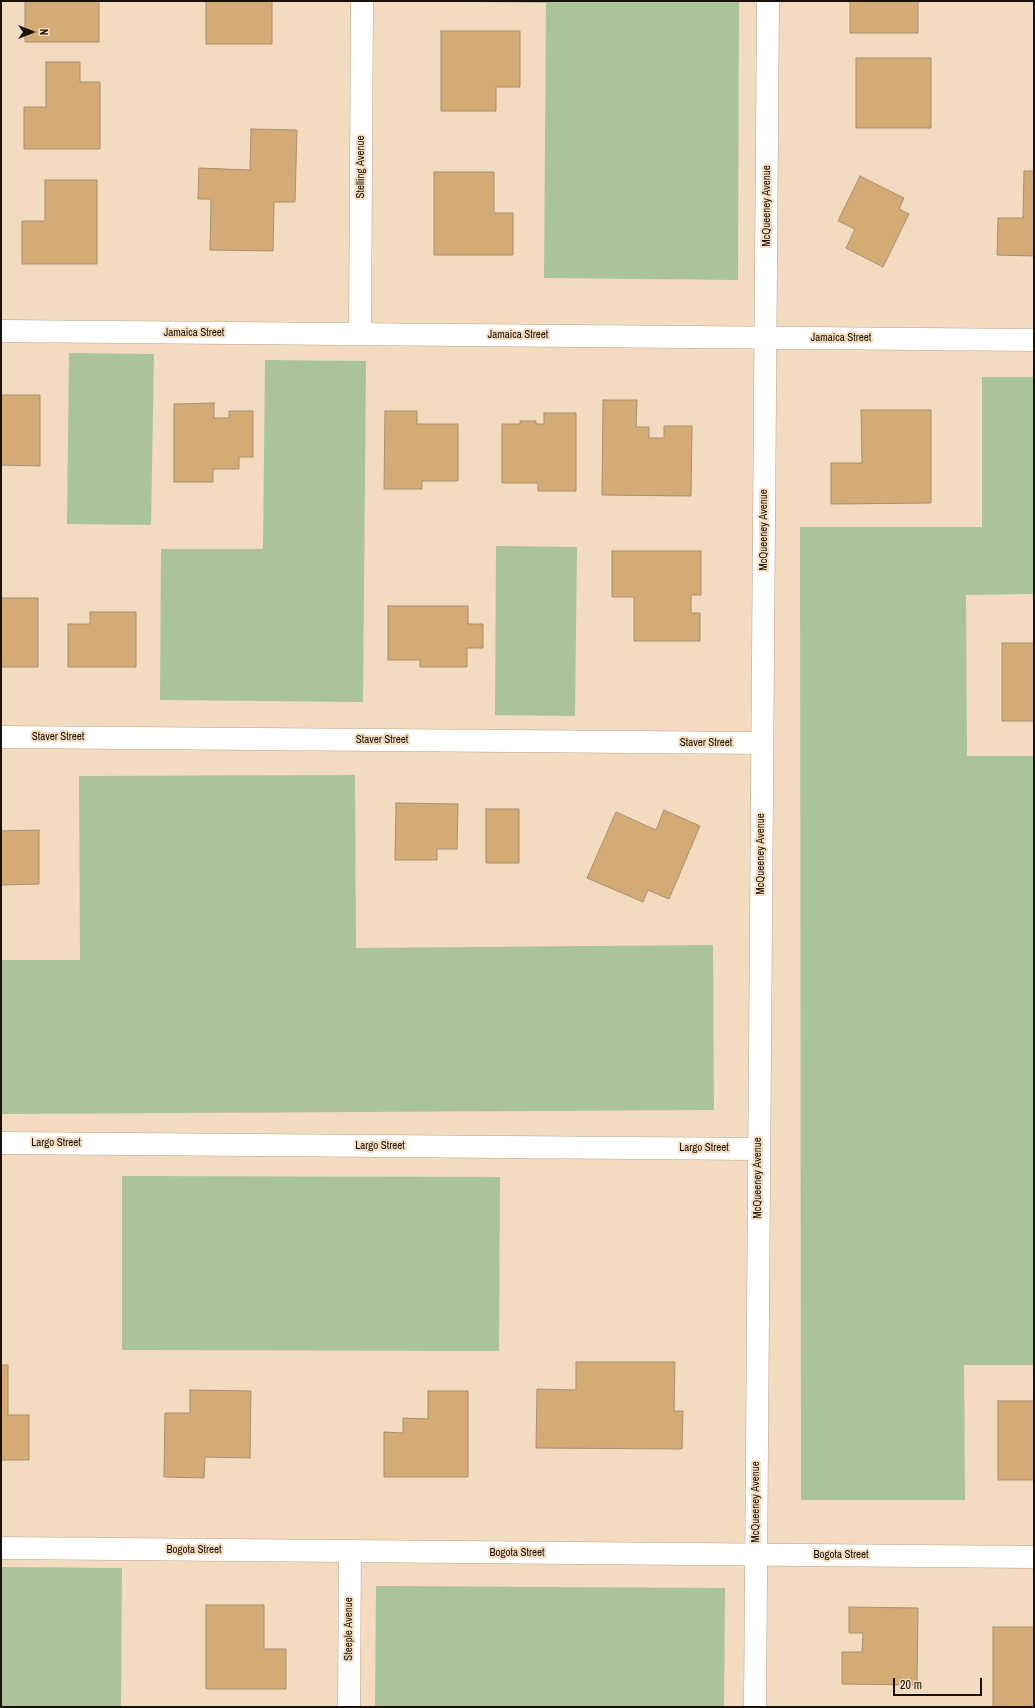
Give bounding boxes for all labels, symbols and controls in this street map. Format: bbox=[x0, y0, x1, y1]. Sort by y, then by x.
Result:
north arrow bbox=[12, 12, 52, 52]
text: N bbox=[37, 29, 51, 35]
street label: Stelling Avenue bbox=[354, 135, 368, 199]
street label: McQueeney Avenue bbox=[760, 165, 774, 247]
street label: Jamaica Street bbox=[164, 326, 224, 340]
street label: Jamaica Street bbox=[488, 328, 548, 342]
street label: Jamaica Street bbox=[811, 331, 871, 345]
street label: McQueeney Avenue bbox=[757, 489, 771, 571]
street label: Staver Street bbox=[32, 730, 84, 744]
street label: Staver Street bbox=[356, 733, 408, 747]
street label: Staver Street bbox=[680, 736, 732, 750]
street label: McQueeney Avenue bbox=[754, 813, 768, 895]
street label: Largo Street bbox=[31, 1136, 81, 1150]
street label: McQueeney Avenue bbox=[751, 1137, 765, 1219]
street label: Largo Street bbox=[355, 1139, 405, 1153]
street label: Largo Street bbox=[679, 1141, 729, 1155]
street label: McQueeney Avenue bbox=[749, 1461, 763, 1543]
street label: Bogota Street bbox=[166, 1543, 222, 1557]
street label: Bogota Street bbox=[489, 1546, 545, 1560]
street label: Bogota Street bbox=[813, 1548, 869, 1562]
street label: Steeple Avenue bbox=[342, 1597, 356, 1661]
scale bar bbox=[895, 1670, 984, 1696]
text: 20 m bbox=[900, 1677, 922, 1693]

